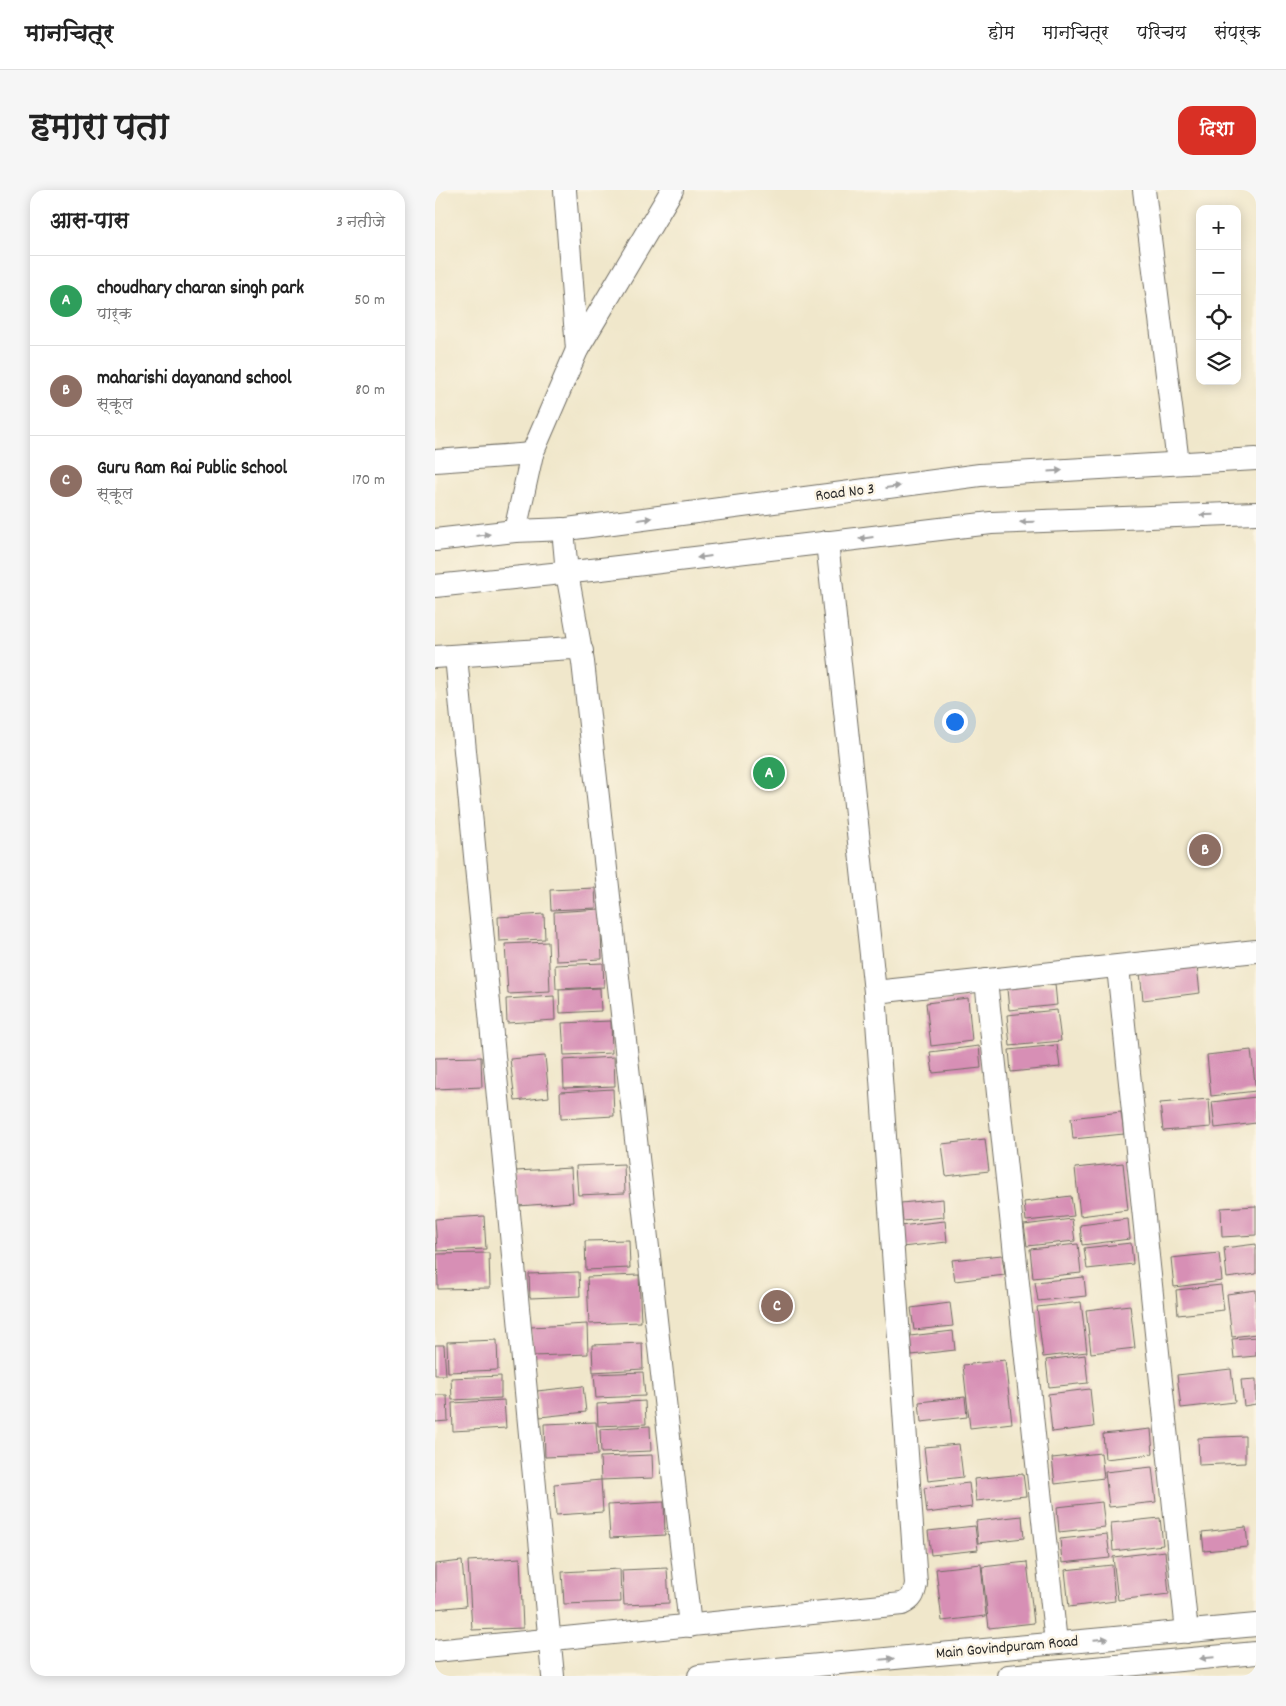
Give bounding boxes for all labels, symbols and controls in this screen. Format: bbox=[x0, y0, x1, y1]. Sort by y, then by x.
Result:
text: मानचित्र bbox=[25, 18, 113, 52]
text: होम bbox=[988, 22, 1014, 47]
text: मानचित्र bbox=[1042, 22, 1109, 47]
text: परिचय bbox=[1137, 22, 1186, 47]
text: संपर्क bbox=[1214, 22, 1261, 47]
text: हमारा पता bbox=[30, 105, 169, 155]
button: दिशा bbox=[1178, 106, 1256, 155]
map controls bbox=[1196, 205, 1241, 385]
button: + bbox=[1196, 205, 1241, 250]
text: आस-पास bbox=[50, 208, 129, 238]
text: 3 नतीजे bbox=[336, 211, 385, 234]
button: − bbox=[1196, 250, 1241, 295]
text: choudhary charan singh park bbox=[97, 276, 304, 303]
text: A bbox=[62, 289, 70, 312]
text: 50 m bbox=[354, 289, 385, 312]
button: locate bbox=[1196, 295, 1241, 340]
text: पार्क bbox=[97, 303, 132, 326]
button: layers bbox=[1196, 340, 1241, 385]
text: maharishi dayanand school bbox=[97, 366, 292, 393]
text: B bbox=[62, 379, 70, 402]
text: 80 m bbox=[355, 379, 385, 402]
text: स्कूल bbox=[97, 393, 133, 416]
text: Guru Ram Rai Public School bbox=[97, 456, 287, 483]
one-way arrow bbox=[1047, 466, 1063, 474]
text: C bbox=[62, 469, 70, 492]
text: 170 m bbox=[352, 469, 385, 492]
street label: Road No 3 bbox=[814, 478, 876, 508]
text: स्कूल bbox=[97, 483, 133, 506]
one-way arrow bbox=[885, 483, 901, 491]
one-way arrow bbox=[1199, 511, 1215, 519]
one-way arrow bbox=[637, 515, 653, 523]
one-way arrow bbox=[1019, 518, 1035, 526]
one-way arrow bbox=[476, 531, 492, 539]
one-way arrow bbox=[857, 534, 873, 542]
one-way arrow bbox=[696, 553, 712, 561]
your location bbox=[942, 709, 968, 735]
pin: A bbox=[753, 754, 785, 792]
pin: B bbox=[1189, 831, 1221, 869]
pin: C bbox=[761, 1287, 793, 1325]
street label: Main Govindpuram Road bbox=[935, 1630, 1079, 1666]
one-way arrow bbox=[1093, 1635, 1109, 1643]
one-way arrow bbox=[1199, 1654, 1215, 1662]
one-way arrow bbox=[879, 1655, 895, 1663]

